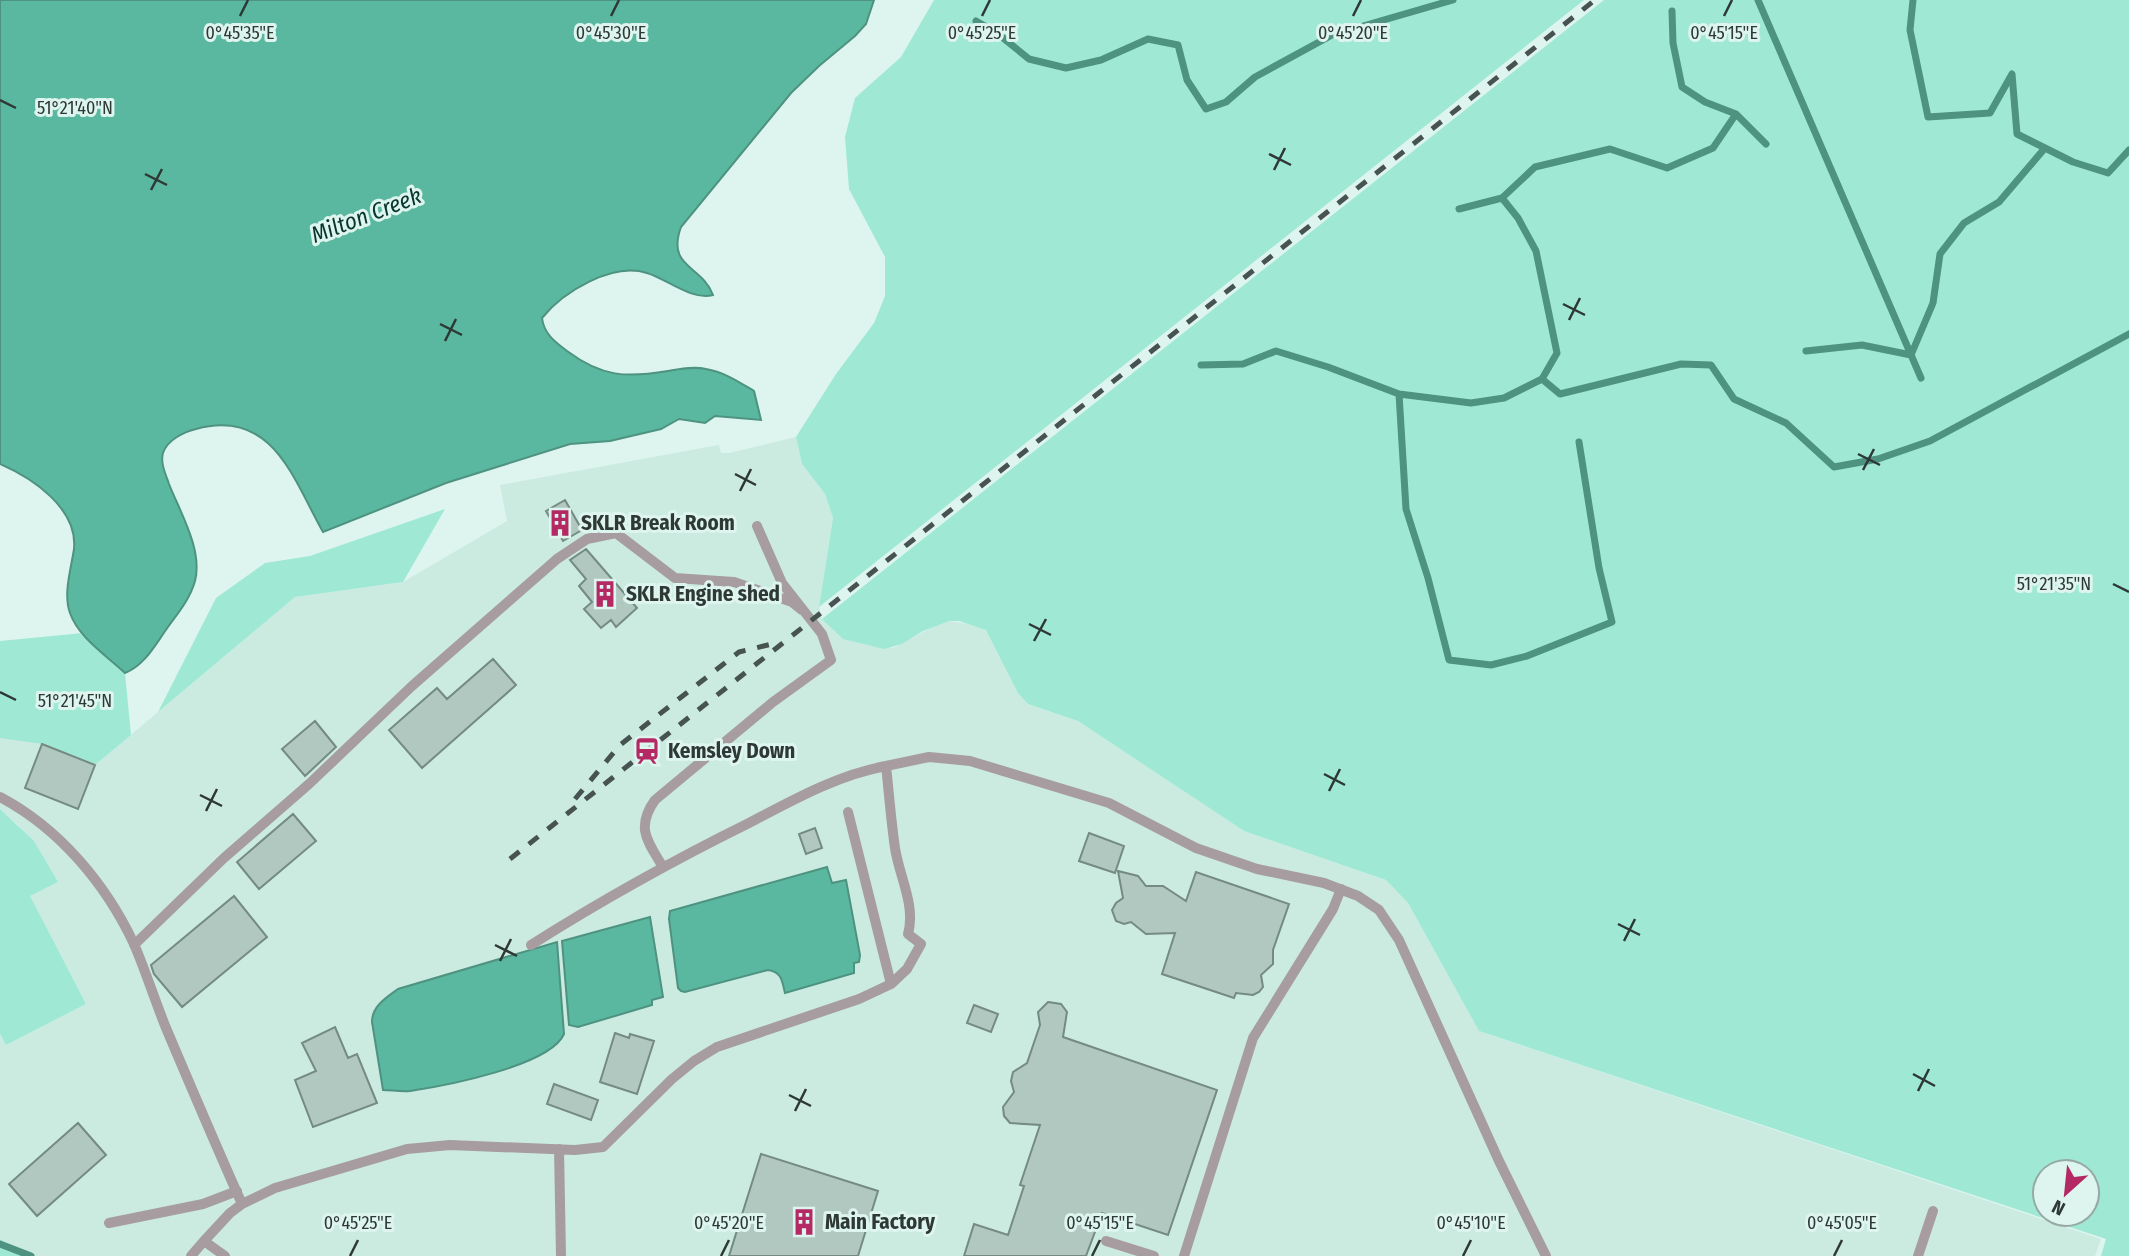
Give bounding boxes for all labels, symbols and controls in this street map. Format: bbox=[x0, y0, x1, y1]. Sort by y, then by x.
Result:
text: 0°45'35"E bbox=[206, 22, 274, 44]
text: 0°45'30"E bbox=[576, 22, 646, 44]
text: 0°45'25"E bbox=[948, 22, 1016, 44]
text: 0°45'20"E bbox=[1318, 22, 1388, 44]
text: 0°45'15"E bbox=[1690, 22, 1758, 44]
text: 51°21'40"N bbox=[37, 97, 113, 119]
water label: Milton Creek bbox=[307, 181, 425, 249]
building icon: SKLR Break Room bbox=[545, 508, 575, 538]
place label: SKLR Break Room bbox=[581, 510, 735, 536]
text: 51°21'35"N bbox=[2017, 573, 2091, 595]
building icon: SKLR Engine shed bbox=[590, 579, 620, 609]
place label: SKLR Engine shed bbox=[626, 581, 780, 607]
text: 51°21'45"N bbox=[38, 690, 112, 712]
station icon: Kemsley Down bbox=[632, 736, 662, 766]
place label: Kemsley Down bbox=[668, 738, 795, 764]
north arrow bbox=[2031, 1158, 2101, 1228]
text: N bbox=[2048, 1195, 2069, 1221]
building icon: Main Factory bbox=[789, 1207, 819, 1237]
place label: Main Factory bbox=[825, 1209, 936, 1235]
text: 0°45'25"E bbox=[324, 1212, 392, 1234]
text: 0°45'20"E bbox=[694, 1212, 764, 1234]
text: 0°45'15"E bbox=[1066, 1212, 1134, 1234]
text: 0°45'10"E bbox=[1436, 1212, 1506, 1234]
text: 0°45'05"E bbox=[1807, 1212, 1877, 1234]

